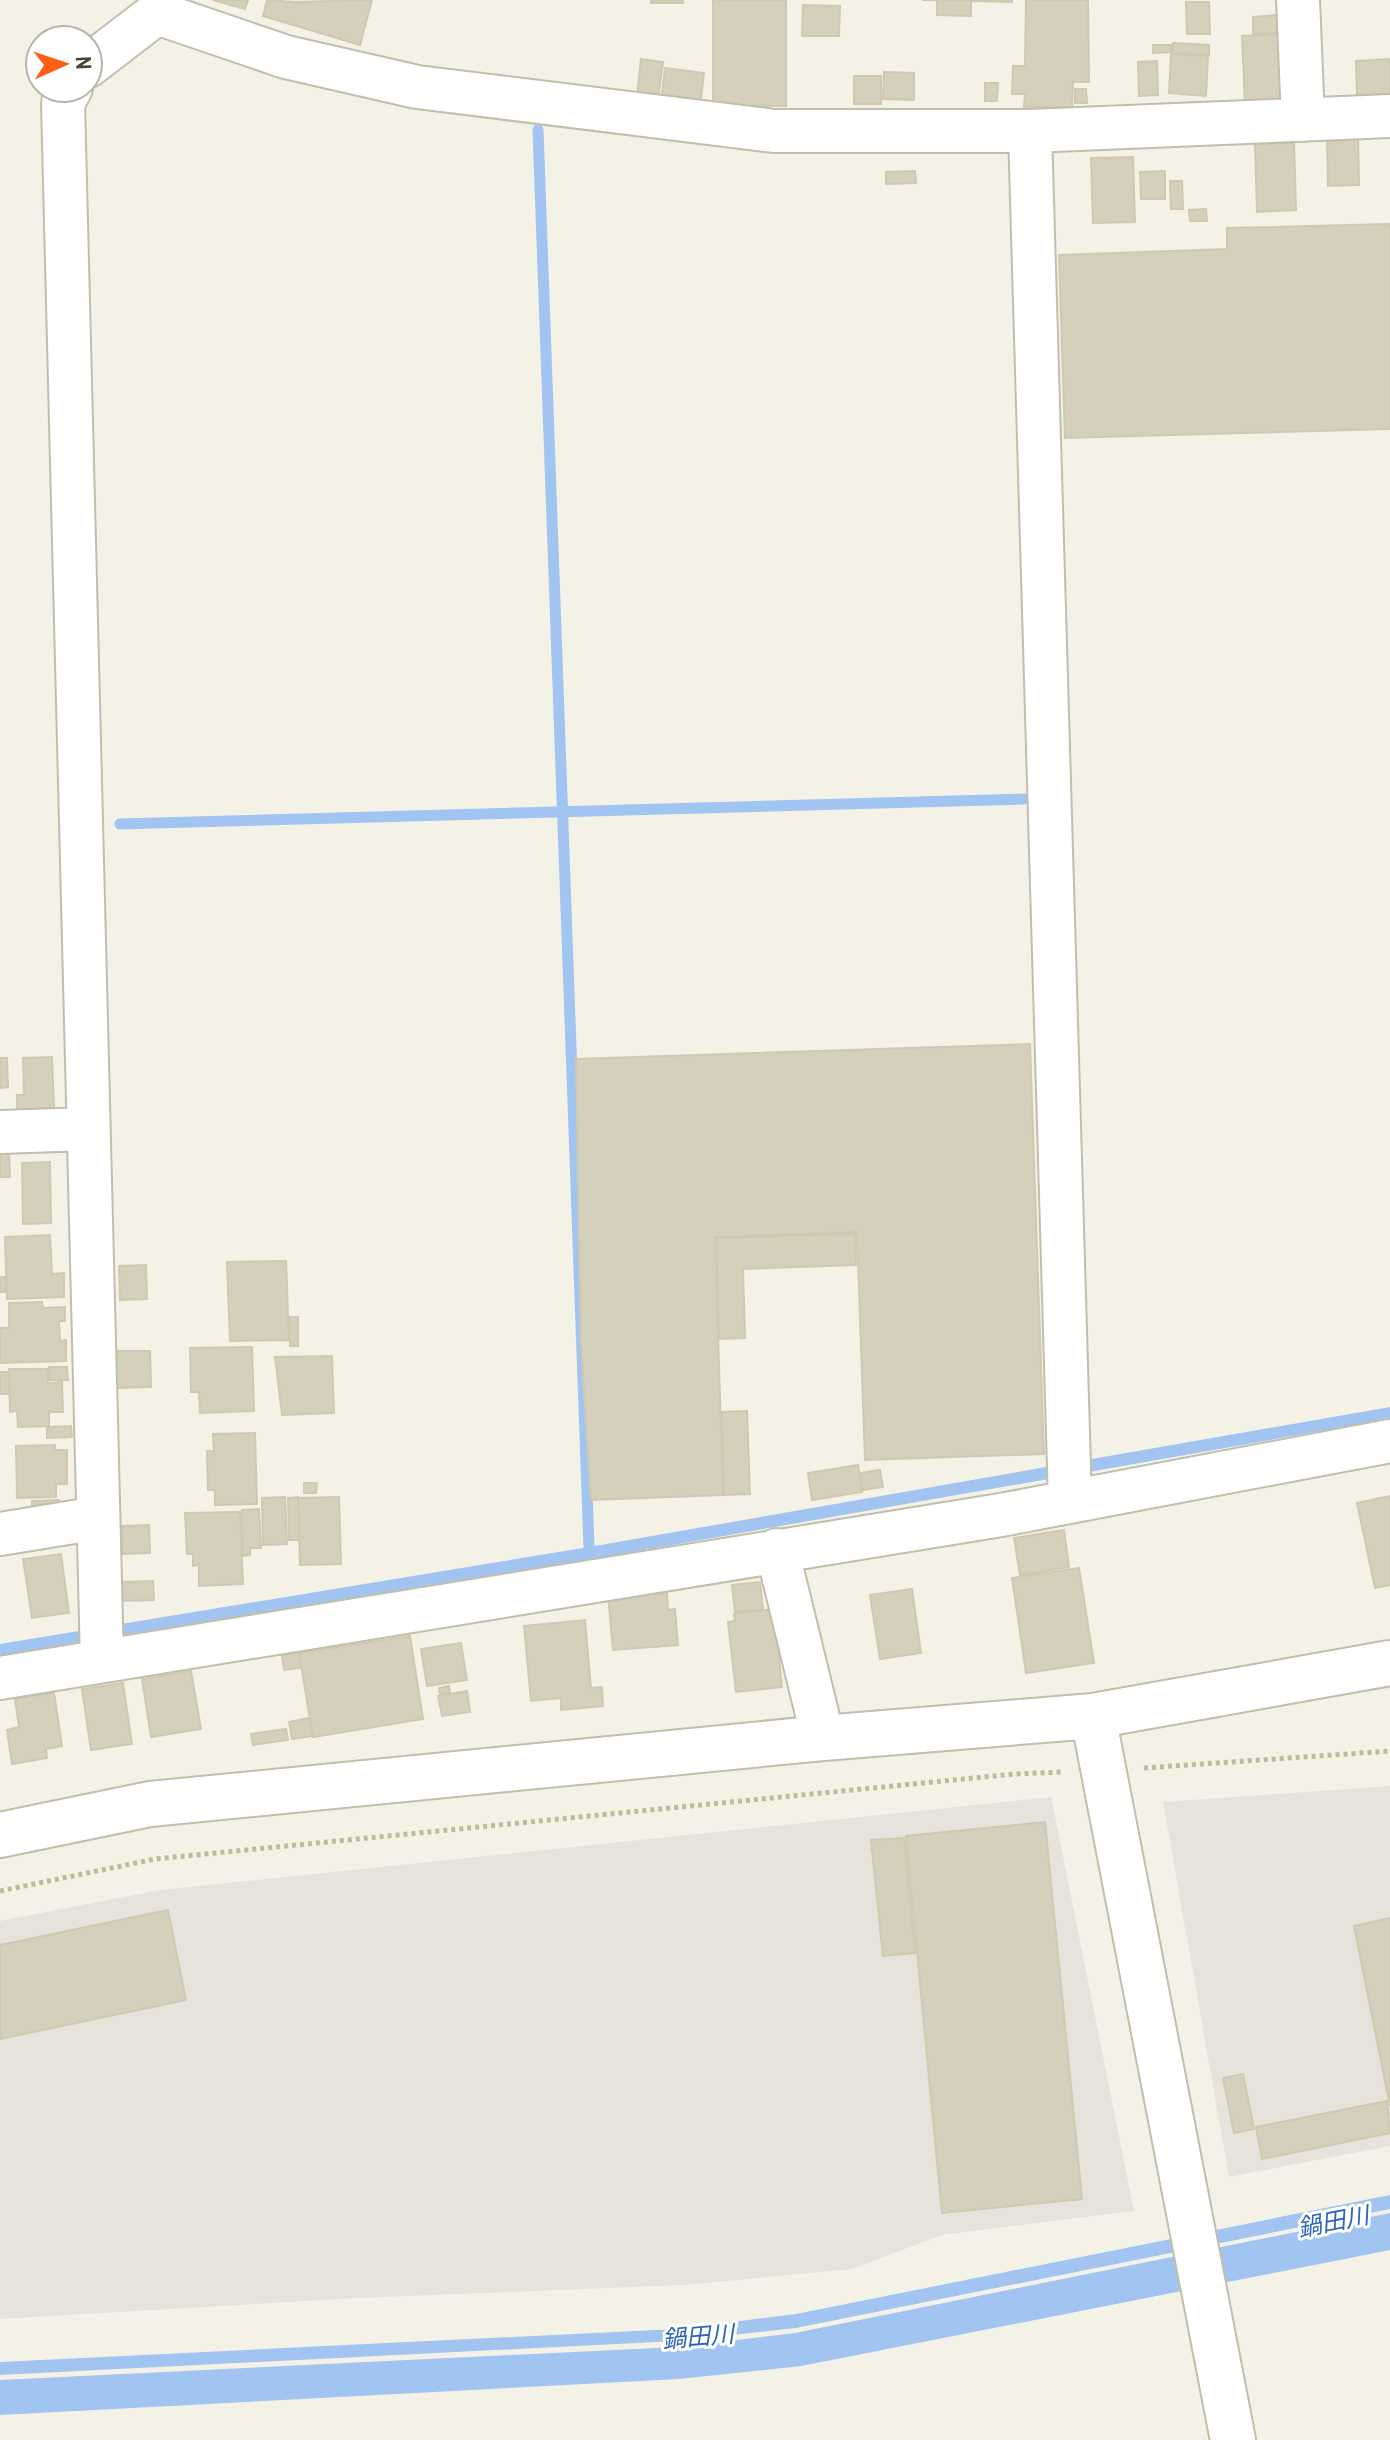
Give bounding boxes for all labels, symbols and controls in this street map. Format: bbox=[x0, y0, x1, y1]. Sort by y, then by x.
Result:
north arrow bbox=[24, 24, 104, 104]
text: N bbox=[69, 56, 99, 70]
water label: 鍋田川 bbox=[1295, 2198, 1374, 2244]
water label: 鍋田川 bbox=[661, 2317, 738, 2355]

